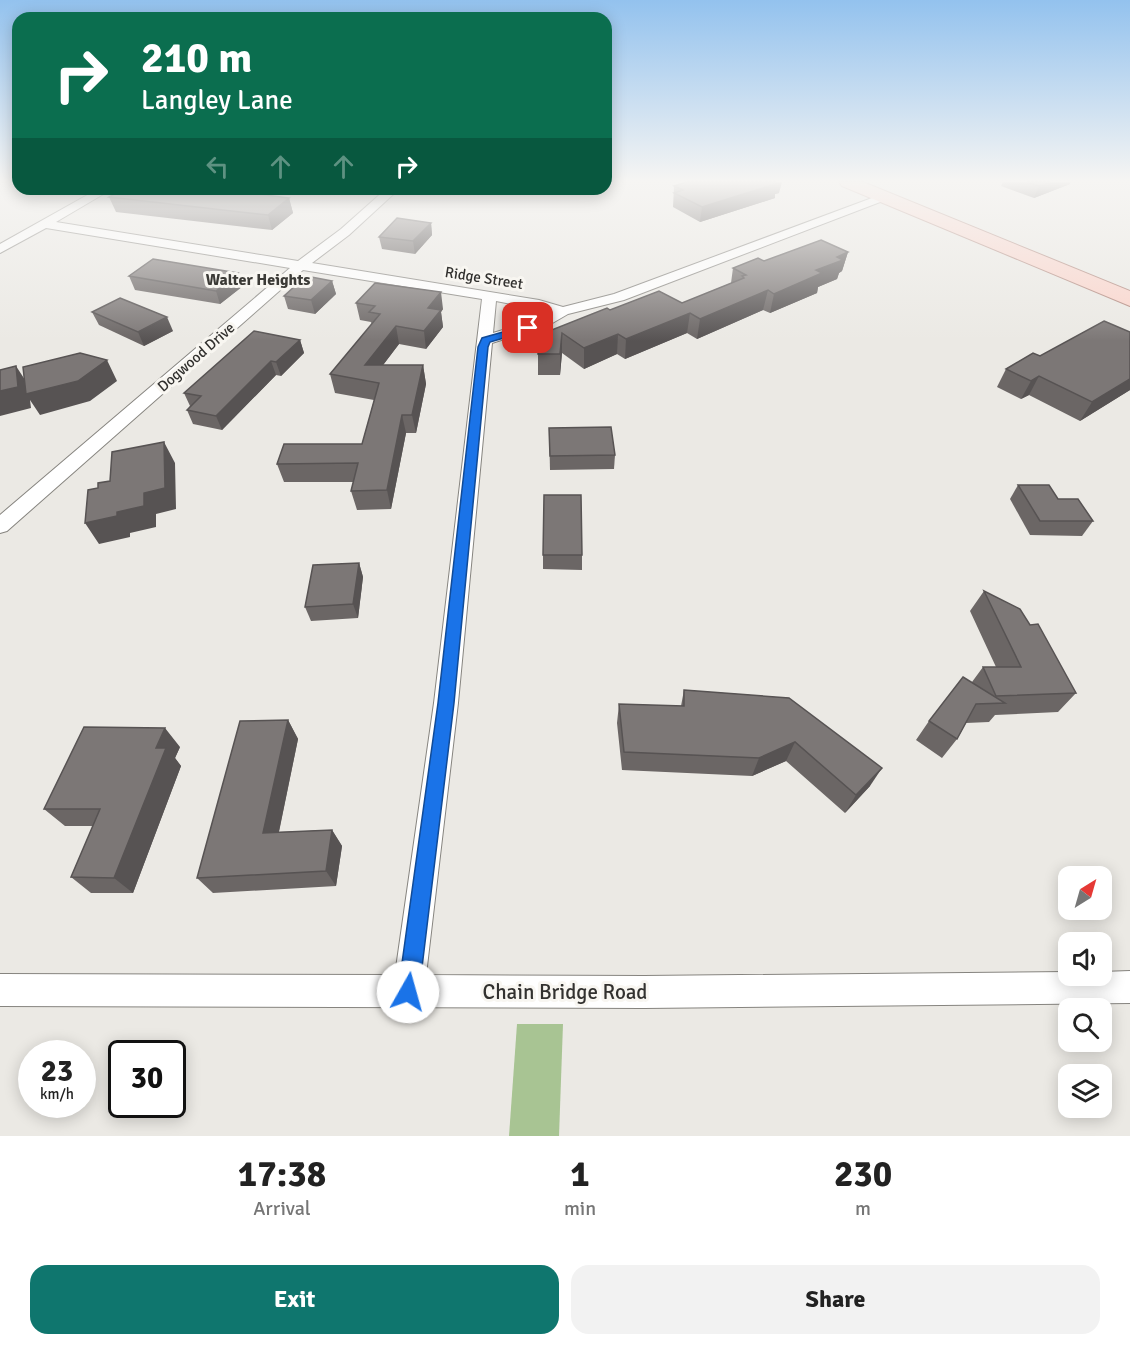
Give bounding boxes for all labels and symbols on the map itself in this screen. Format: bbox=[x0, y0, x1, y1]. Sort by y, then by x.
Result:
street label: Ridge Street bbox=[444, 263, 524, 293]
district label: Walter Heights bbox=[206, 270, 310, 290]
pin bbox=[502, 302, 553, 353]
street label: Dogwood Drive bbox=[154, 319, 238, 395]
north arrow bbox=[1058, 866, 1112, 920]
position arrow bbox=[376, 960, 440, 1024]
street label: Chain Bridge Road bbox=[482, 979, 648, 1005]
speed limit sign: 30 bbox=[108, 1040, 186, 1118]

